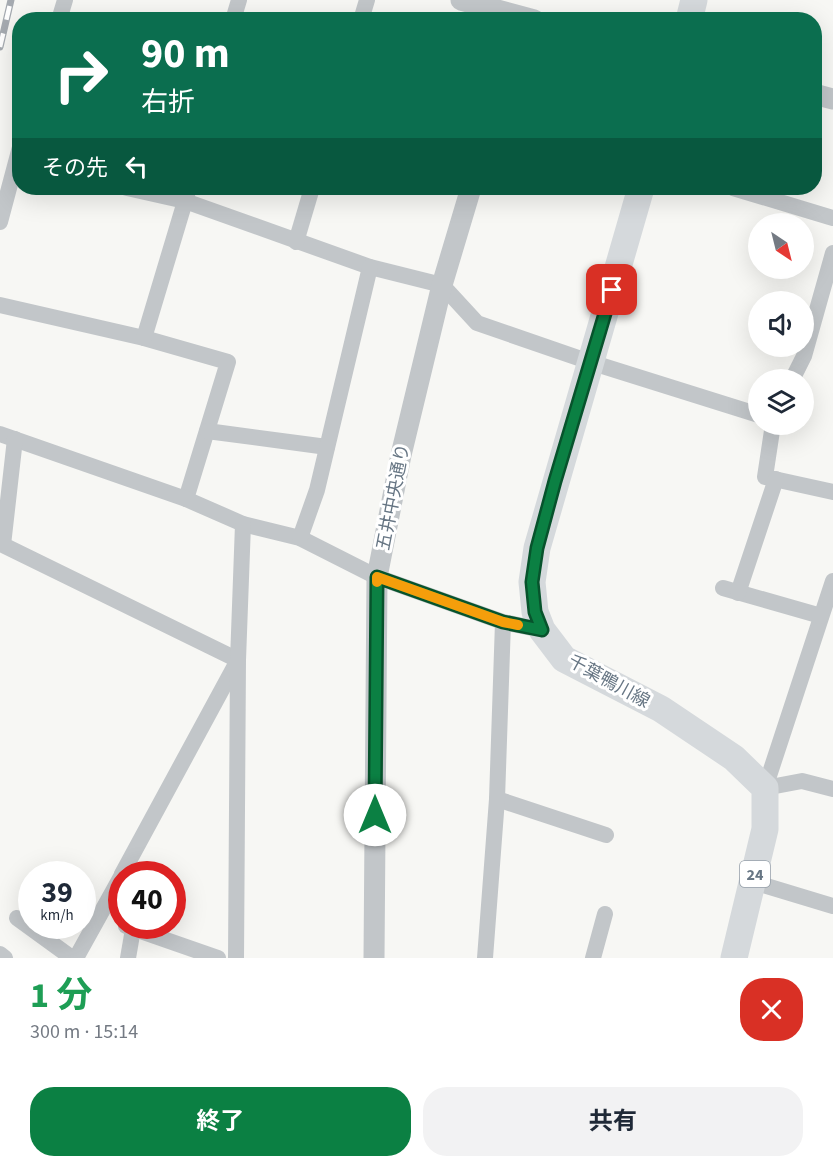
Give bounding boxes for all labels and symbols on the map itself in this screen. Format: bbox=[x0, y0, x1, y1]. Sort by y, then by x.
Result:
north arrow bbox=[748, 213, 814, 279]
pin bbox=[586, 264, 637, 315]
street label: 五井中央通り bbox=[371, 442, 416, 552]
street label: 千葉鴨川線 bbox=[563, 649, 654, 714]
position arrow bbox=[343, 783, 407, 847]
speed limit sign: 40 bbox=[108, 861, 186, 939]
road number: 24 bbox=[740, 861, 770, 887]

